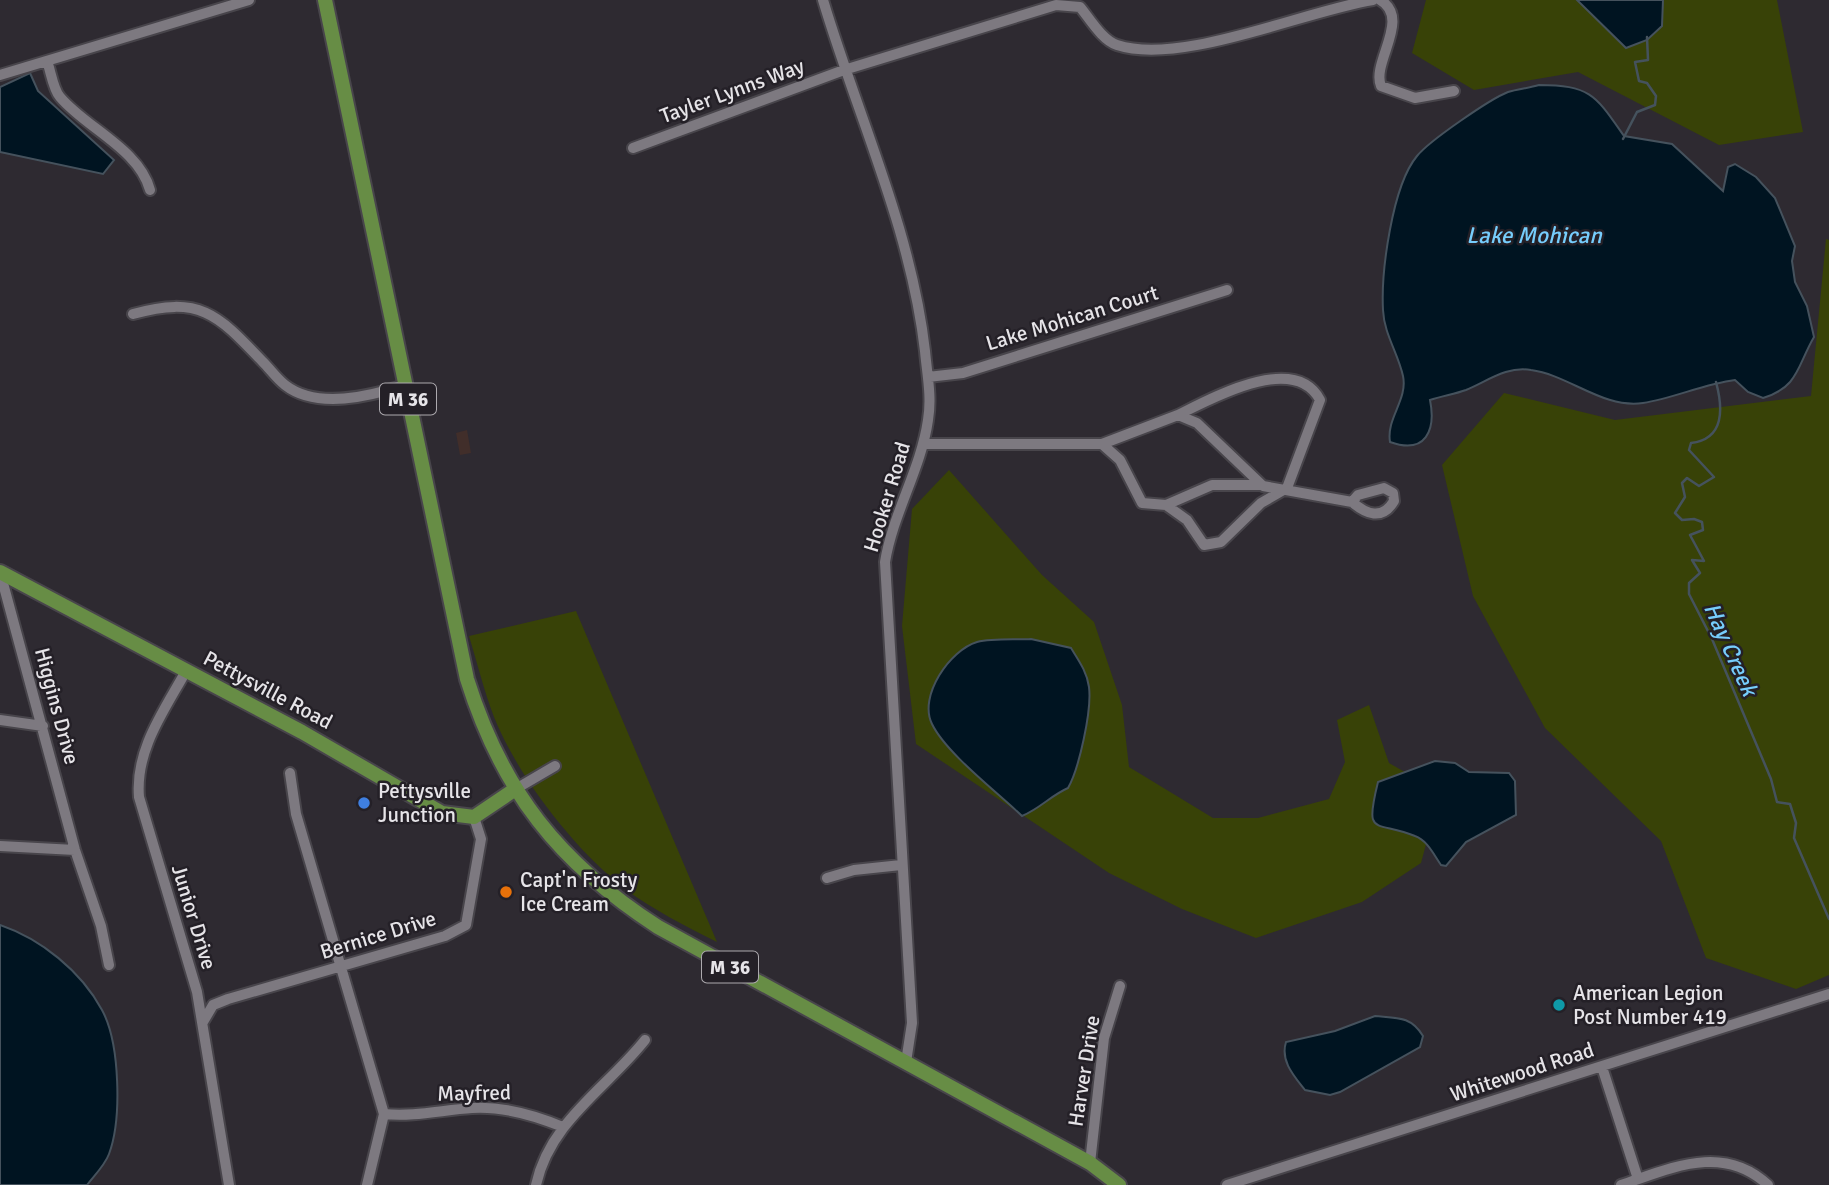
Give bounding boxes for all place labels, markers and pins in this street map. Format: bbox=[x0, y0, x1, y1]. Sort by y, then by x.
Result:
place label: Pettysville Junction bbox=[378, 778, 471, 828]
marker: Pettysville Junction bbox=[356, 795, 372, 811]
place label: Capt'n Frosty Ice Cream bbox=[520, 867, 637, 917]
marker: Capt'n Frosty Ice Cream bbox=[498, 884, 514, 900]
place label: American Legion Post Number 419 bbox=[1573, 980, 1727, 1030]
marker: American Legion Post Number 419 bbox=[1551, 997, 1567, 1013]

